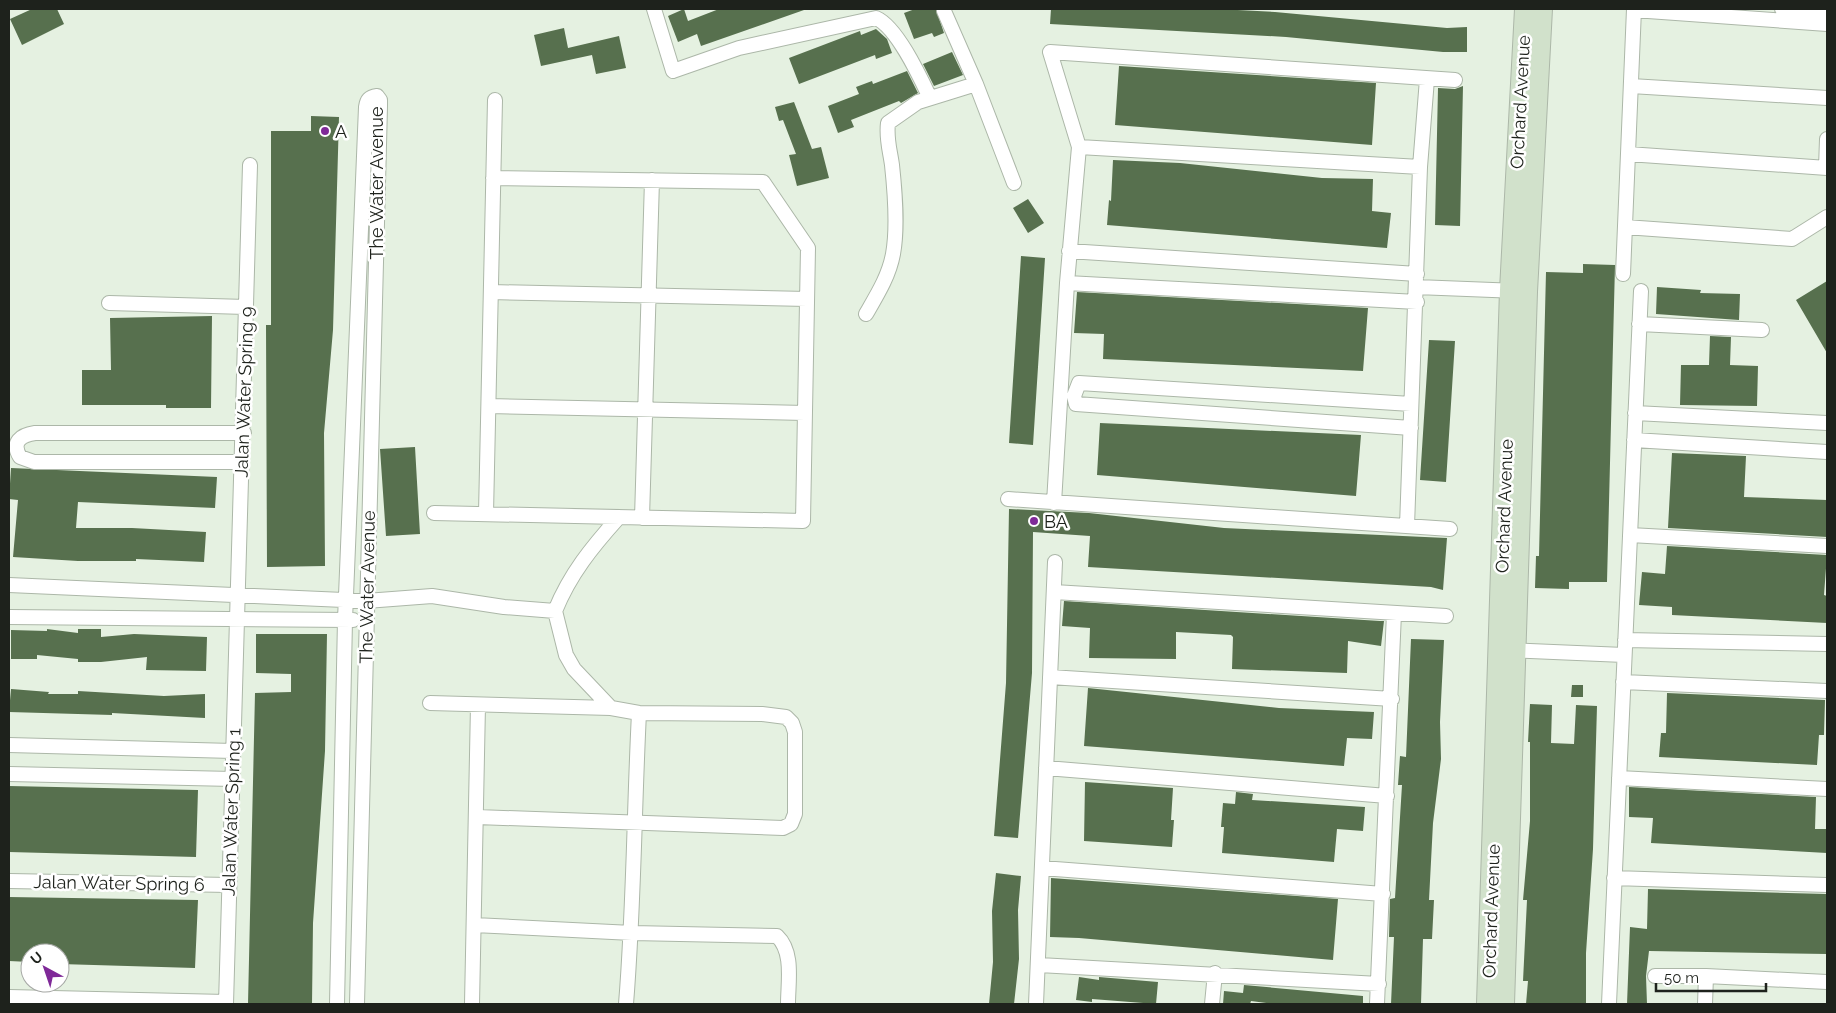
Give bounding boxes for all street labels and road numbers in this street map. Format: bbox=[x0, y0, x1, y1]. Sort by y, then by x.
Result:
street label: Orchard Avenue bbox=[1506, 34, 1534, 170]
street label: The Water Avenue bbox=[366, 106, 387, 260]
street label: Jalan Water Spring 9 bbox=[231, 306, 257, 478]
street label: Orchard Avenue bbox=[1491, 438, 1517, 573]
street label: The Water Avenue bbox=[355, 510, 379, 664]
street label: Jalan Water Spring 1 bbox=[218, 727, 244, 896]
street label: Orchard Avenue bbox=[1478, 843, 1504, 978]
street label: Jalan Water Spring 6 bbox=[33, 871, 205, 895]

